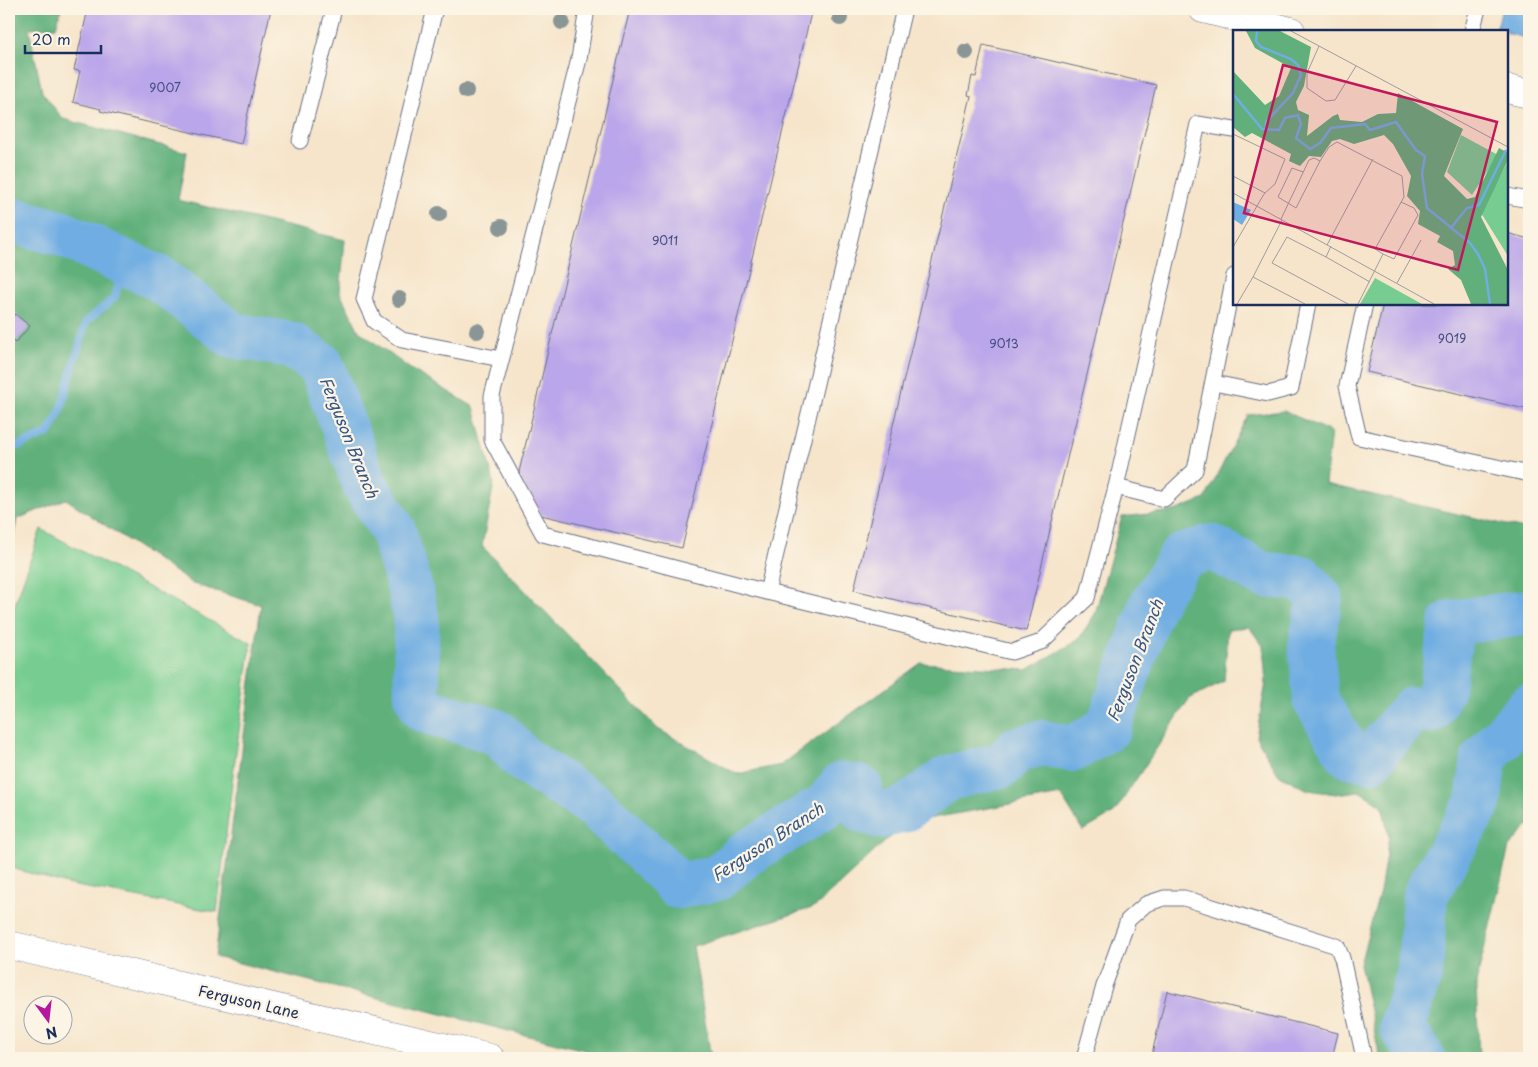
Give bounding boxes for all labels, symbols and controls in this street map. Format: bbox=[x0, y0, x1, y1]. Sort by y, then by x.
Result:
scale bar bbox=[25, 22, 101, 54]
text: 20 m bbox=[32, 27, 71, 50]
inset map bbox=[1233, 30, 1508, 305]
house number: 9007 bbox=[149, 78, 181, 96]
house number: 9011 bbox=[652, 231, 678, 249]
house number: 9019 bbox=[1438, 329, 1466, 347]
house number: 9013 bbox=[989, 334, 1019, 352]
water label: Ferguson Branch bbox=[315, 373, 386, 502]
water label: Ferguson Branch bbox=[1100, 595, 1169, 725]
water label: Ferguson Branch bbox=[706, 795, 828, 886]
street label: Ferguson Lane bbox=[196, 978, 302, 1024]
north arrow bbox=[22, 994, 72, 1044]
text: N bbox=[43, 1021, 60, 1045]

